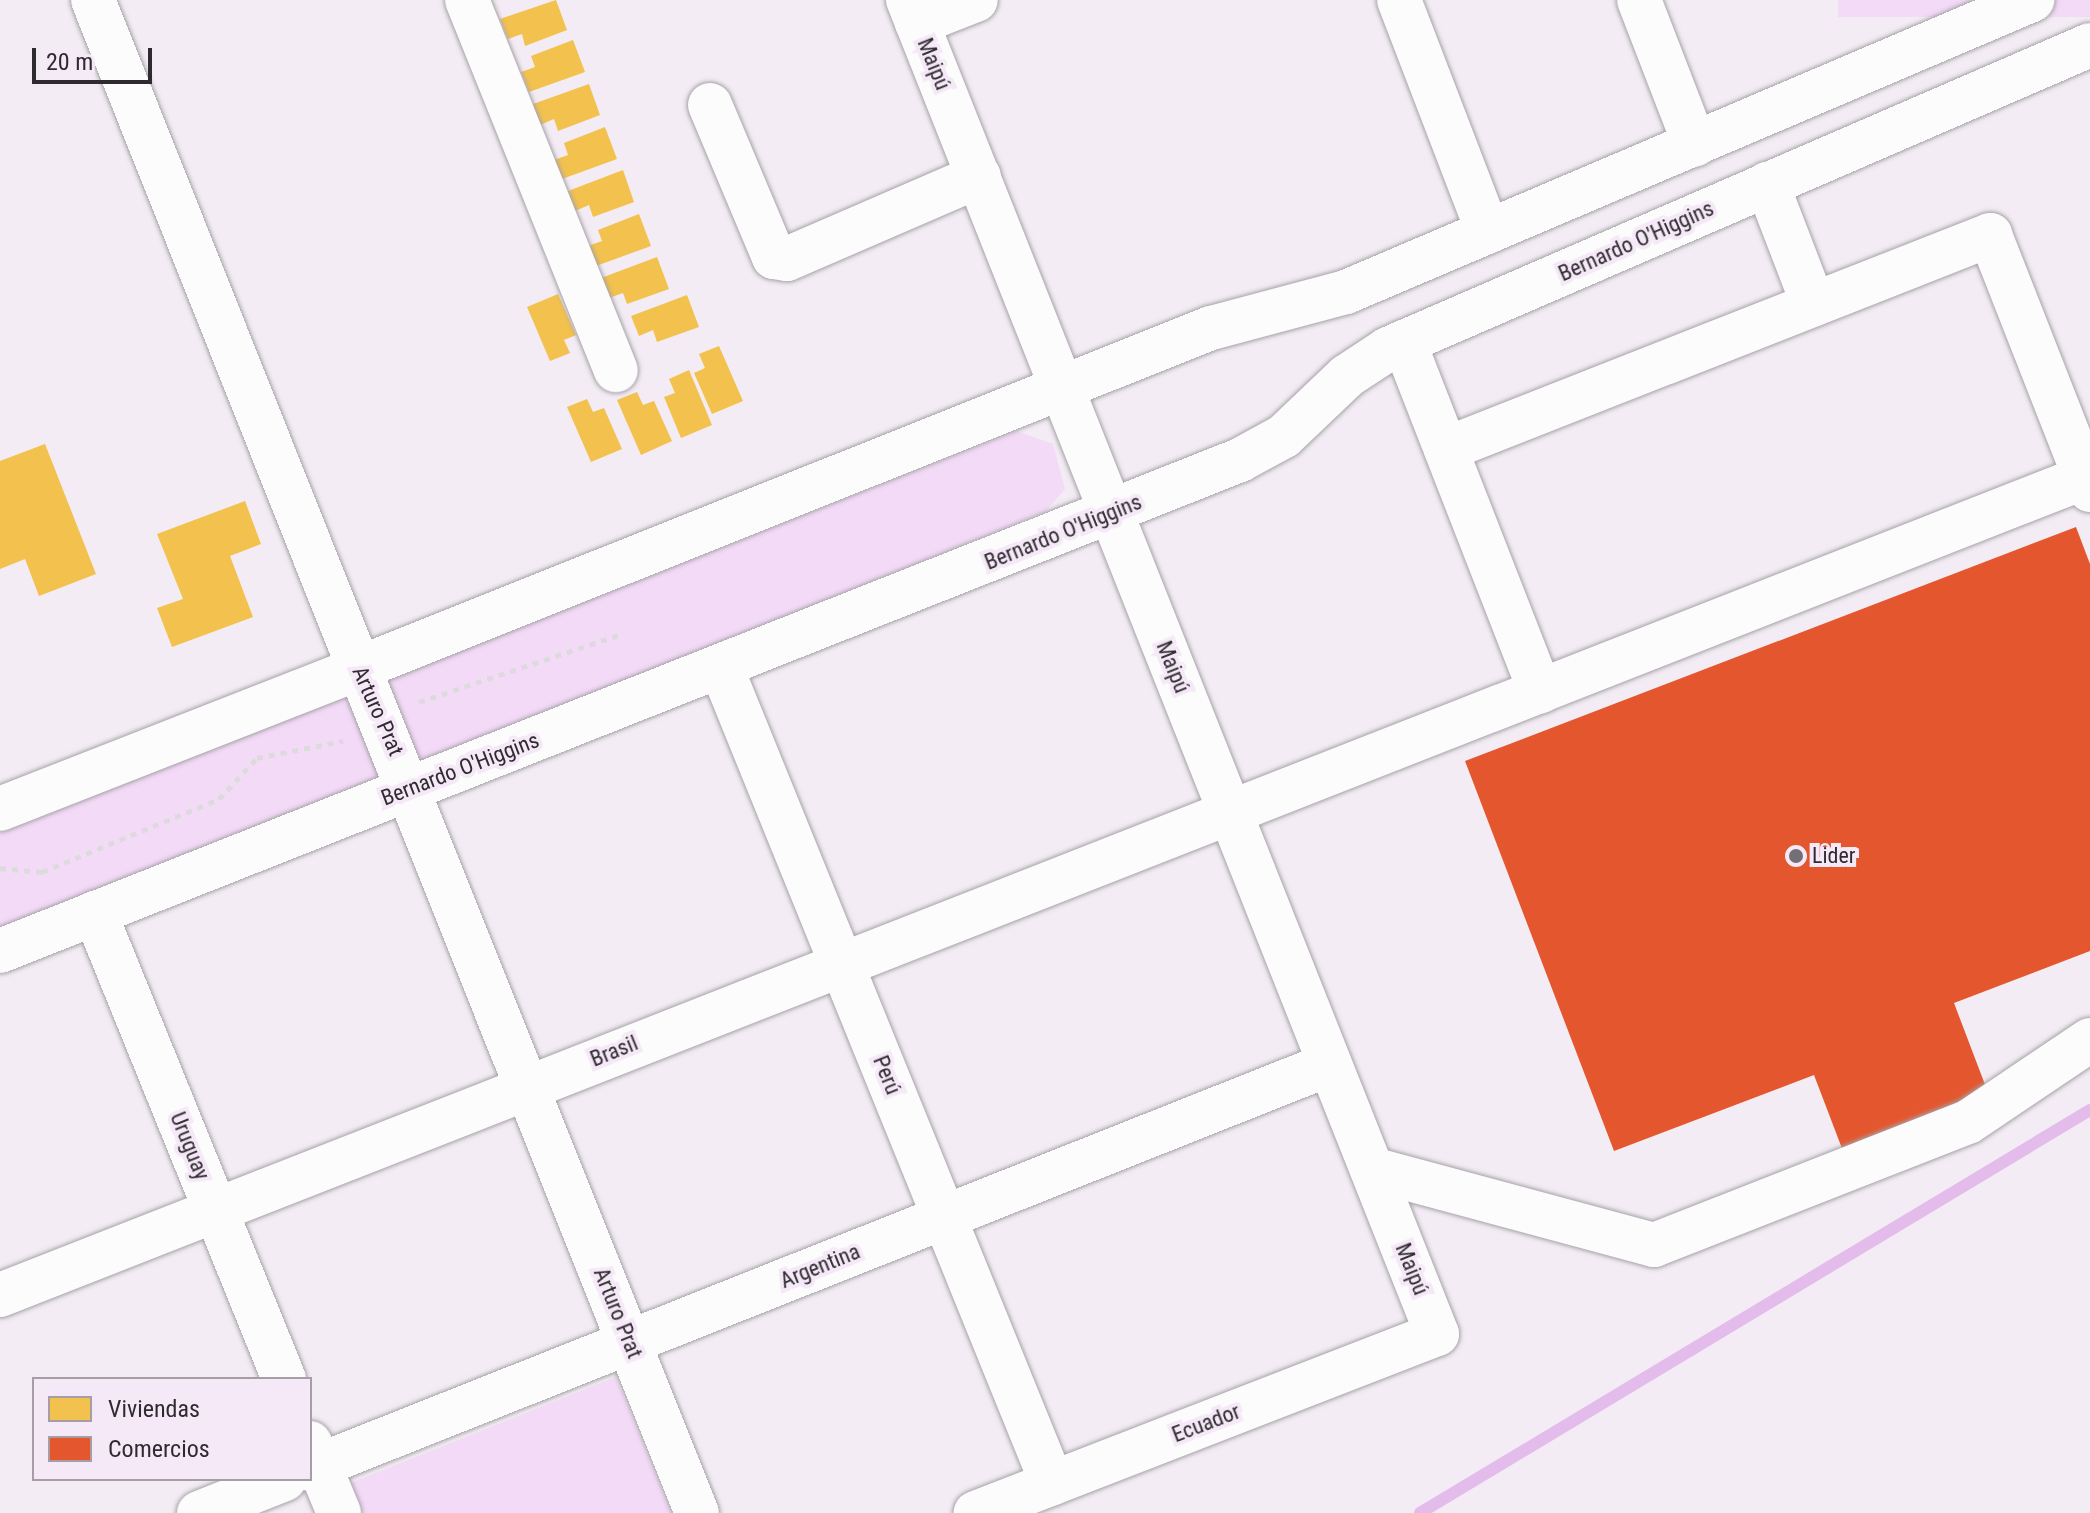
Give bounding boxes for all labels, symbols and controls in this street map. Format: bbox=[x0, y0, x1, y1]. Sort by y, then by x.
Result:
scale bar bbox=[36, 32, 156, 82]
street label: Maipú bbox=[912, 34, 956, 94]
text: 20 m bbox=[46, 48, 93, 76]
street label: Bernardo O'Higgins bbox=[1554, 195, 1718, 287]
street label: Bernardo O'Higgins bbox=[981, 488, 1145, 576]
street label: Maipú bbox=[1151, 637, 1195, 697]
street label: Arturo Prat bbox=[347, 662, 409, 760]
street label: Bernardo O'Higgins bbox=[377, 727, 543, 811]
place label: Lider bbox=[1812, 843, 1855, 869]
marker: Lider bbox=[1787, 847, 1805, 865]
street label: Brasil bbox=[586, 1030, 642, 1072]
street label: Perú bbox=[867, 1052, 907, 1098]
street label: Uruguay bbox=[165, 1108, 215, 1184]
street label: Argentina bbox=[776, 1238, 864, 1294]
street label: Maipú bbox=[1390, 1239, 1434, 1299]
street label: Arturo Prat bbox=[588, 1264, 648, 1362]
legend bbox=[32, 1377, 312, 1481]
text: Viviendas bbox=[108, 1395, 200, 1423]
street label: Ecuador bbox=[1168, 1398, 1244, 1448]
text: Comercios bbox=[108, 1435, 210, 1463]

